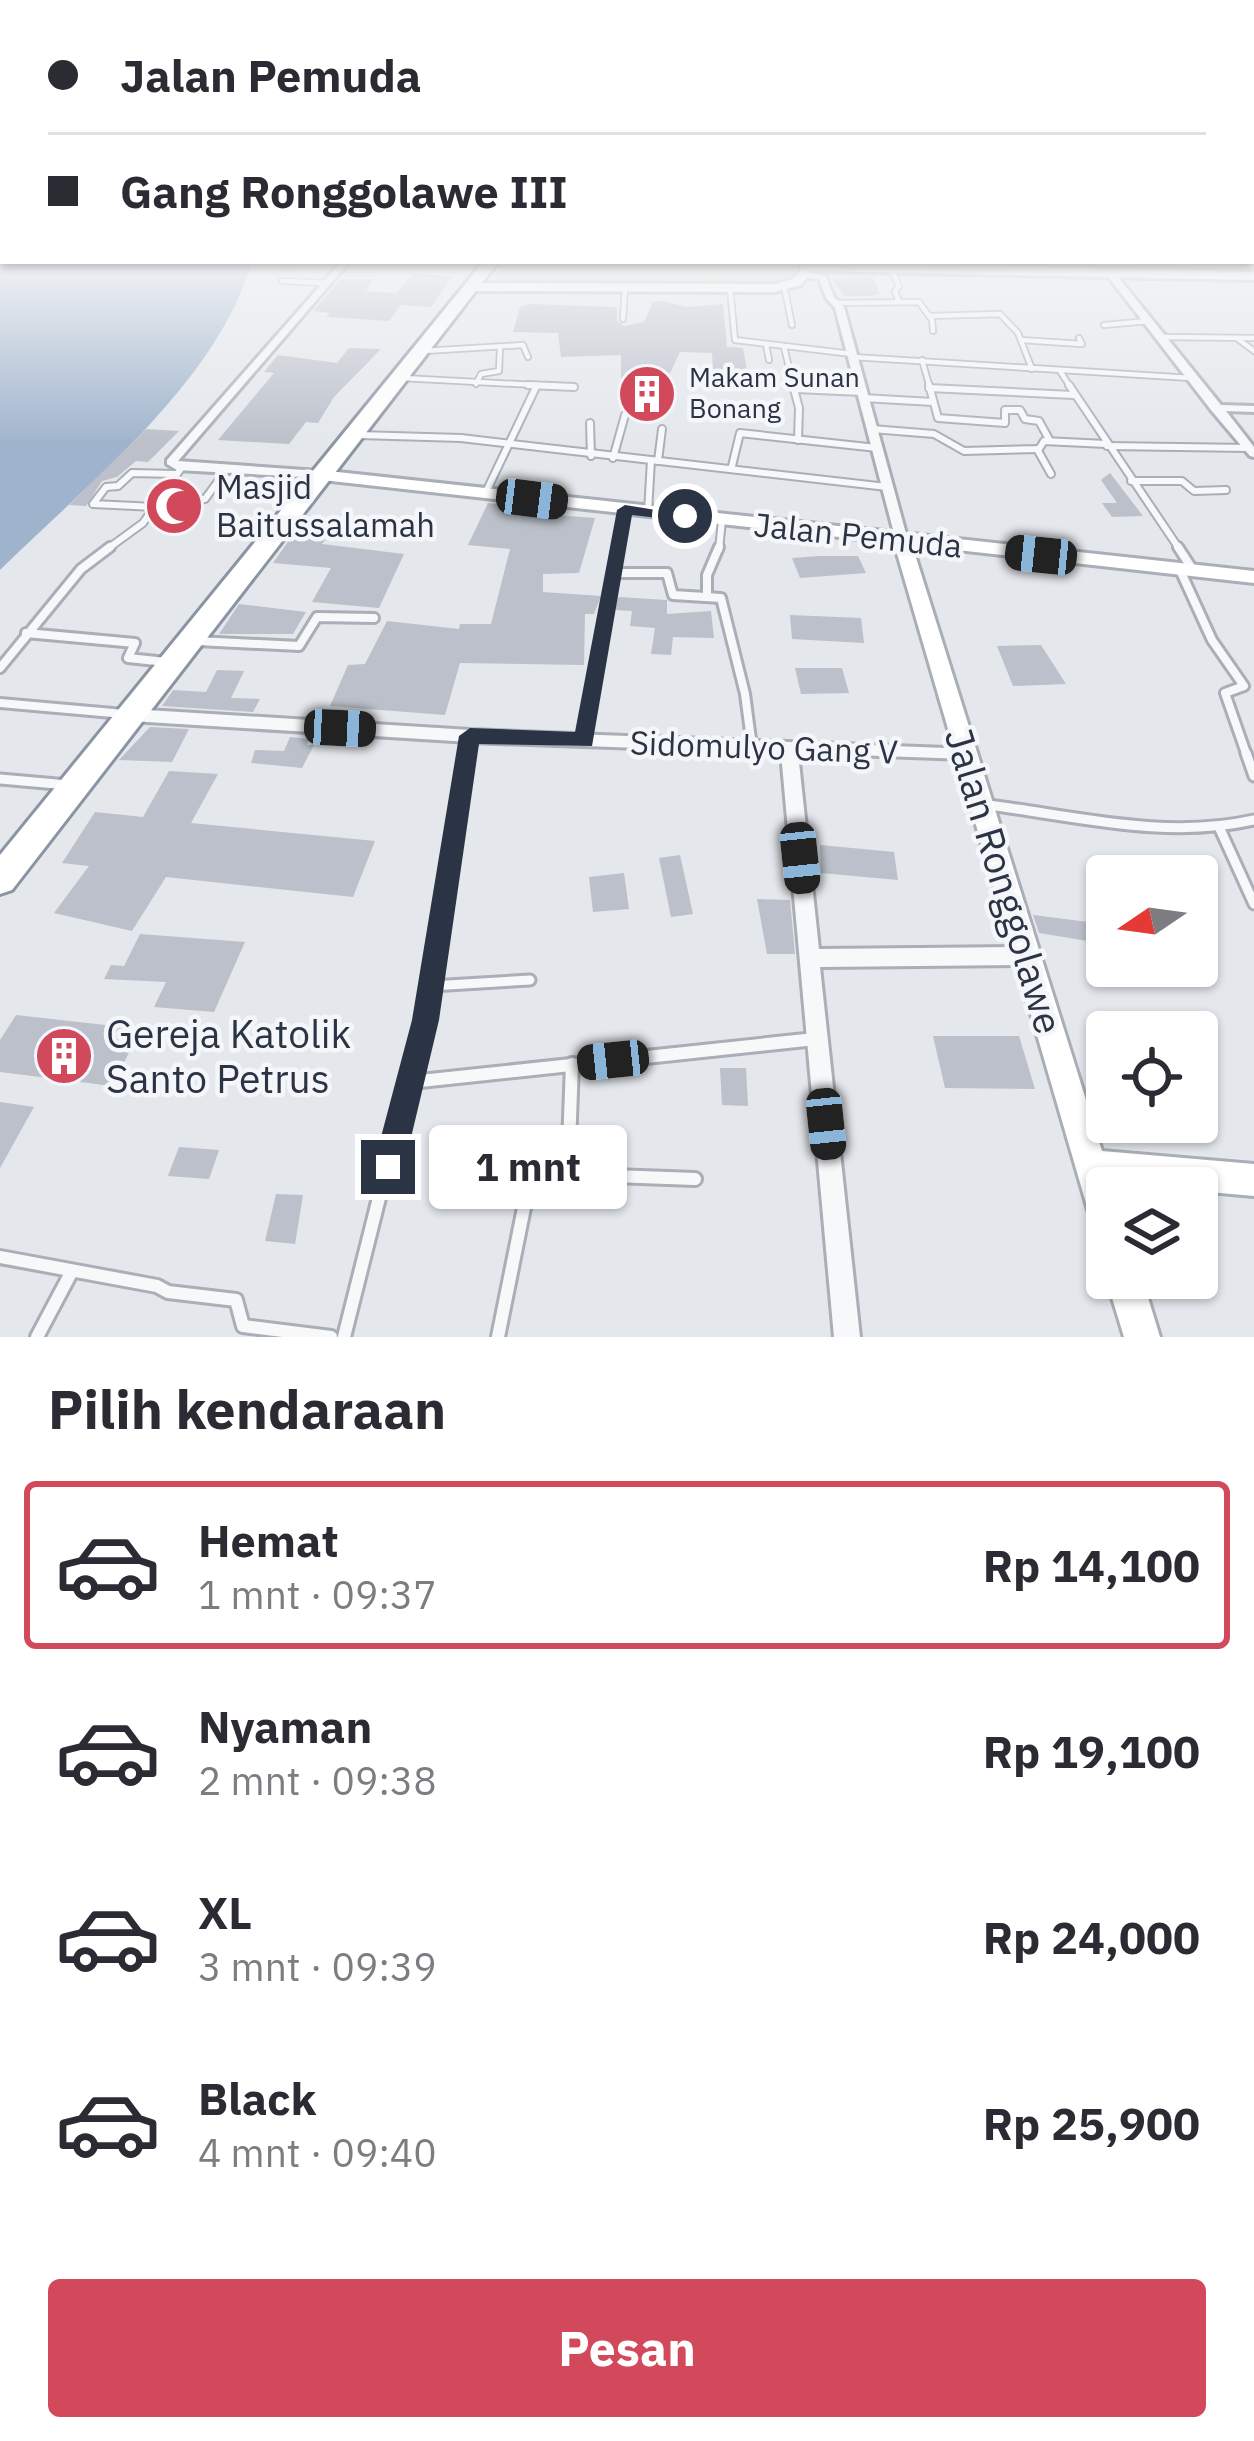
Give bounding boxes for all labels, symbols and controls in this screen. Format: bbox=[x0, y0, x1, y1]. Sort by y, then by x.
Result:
text: Jalan Pemuda bbox=[120, 46, 421, 104]
text: Gang Ronggolawe III bbox=[120, 162, 568, 220]
place label: Makam Sunan Bonang bbox=[689, 359, 860, 425]
building icon: Makam Sunan Bonang bbox=[616, 363, 678, 425]
place label: Masjid Baitussalamah bbox=[216, 465, 435, 546]
mosque icon: Masjid Baitussalamah bbox=[143, 475, 205, 537]
car bbox=[494, 477, 570, 521]
route start bbox=[658, 489, 712, 543]
street label: Jalan Pemuda bbox=[752, 502, 964, 567]
car bbox=[1003, 533, 1079, 577]
car bbox=[303, 708, 377, 748]
street label: Sidomulyo Gang V bbox=[629, 720, 899, 773]
street label: Jalan Ronggolawe bbox=[934, 722, 1075, 1040]
car bbox=[778, 820, 822, 896]
north arrow bbox=[1086, 855, 1218, 987]
map controls bbox=[1086, 855, 1218, 1299]
place label: Gereja Katolik Santo Petrus bbox=[106, 1008, 351, 1104]
button: locate bbox=[1086, 1011, 1218, 1143]
building icon: Gereja Katolik Santo Petrus bbox=[33, 1025, 95, 1087]
car bbox=[575, 1038, 651, 1082]
car bbox=[804, 1086, 848, 1162]
callout: 1 mnt bbox=[430, 1125, 628, 1209]
route end bbox=[361, 1140, 415, 1194]
text: 1 mnt bbox=[475, 1141, 581, 1192]
button: layers bbox=[1086, 1167, 1218, 1299]
text: Pilih kendaraan bbox=[48, 1374, 446, 1444]
icon: car bbox=[54, 1511, 162, 1619]
text: Hemat bbox=[198, 1511, 339, 1569]
text: Rp 14,100 bbox=[983, 1536, 1200, 1594]
text: 1 mnt · 09:37 bbox=[198, 1569, 437, 1620]
icon: car bbox=[54, 1697, 162, 1805]
text: Nyaman bbox=[198, 1697, 372, 1755]
text: Rp 19,100 bbox=[983, 1722, 1200, 1780]
text: 2 mnt · 09:38 bbox=[198, 1755, 437, 1806]
icon: car bbox=[54, 1883, 162, 1991]
text: XL bbox=[198, 1883, 252, 1941]
text: Rp 24,000 bbox=[983, 1908, 1200, 1966]
text: 3 mnt · 09:39 bbox=[198, 1941, 437, 1992]
icon: car bbox=[54, 2069, 162, 2177]
text: Black bbox=[198, 2069, 317, 2127]
text: Rp 25,900 bbox=[983, 2094, 1200, 2152]
text: 4 mnt · 09:40 bbox=[198, 2127, 437, 2178]
button: Pesan bbox=[48, 2279, 1206, 2417]

